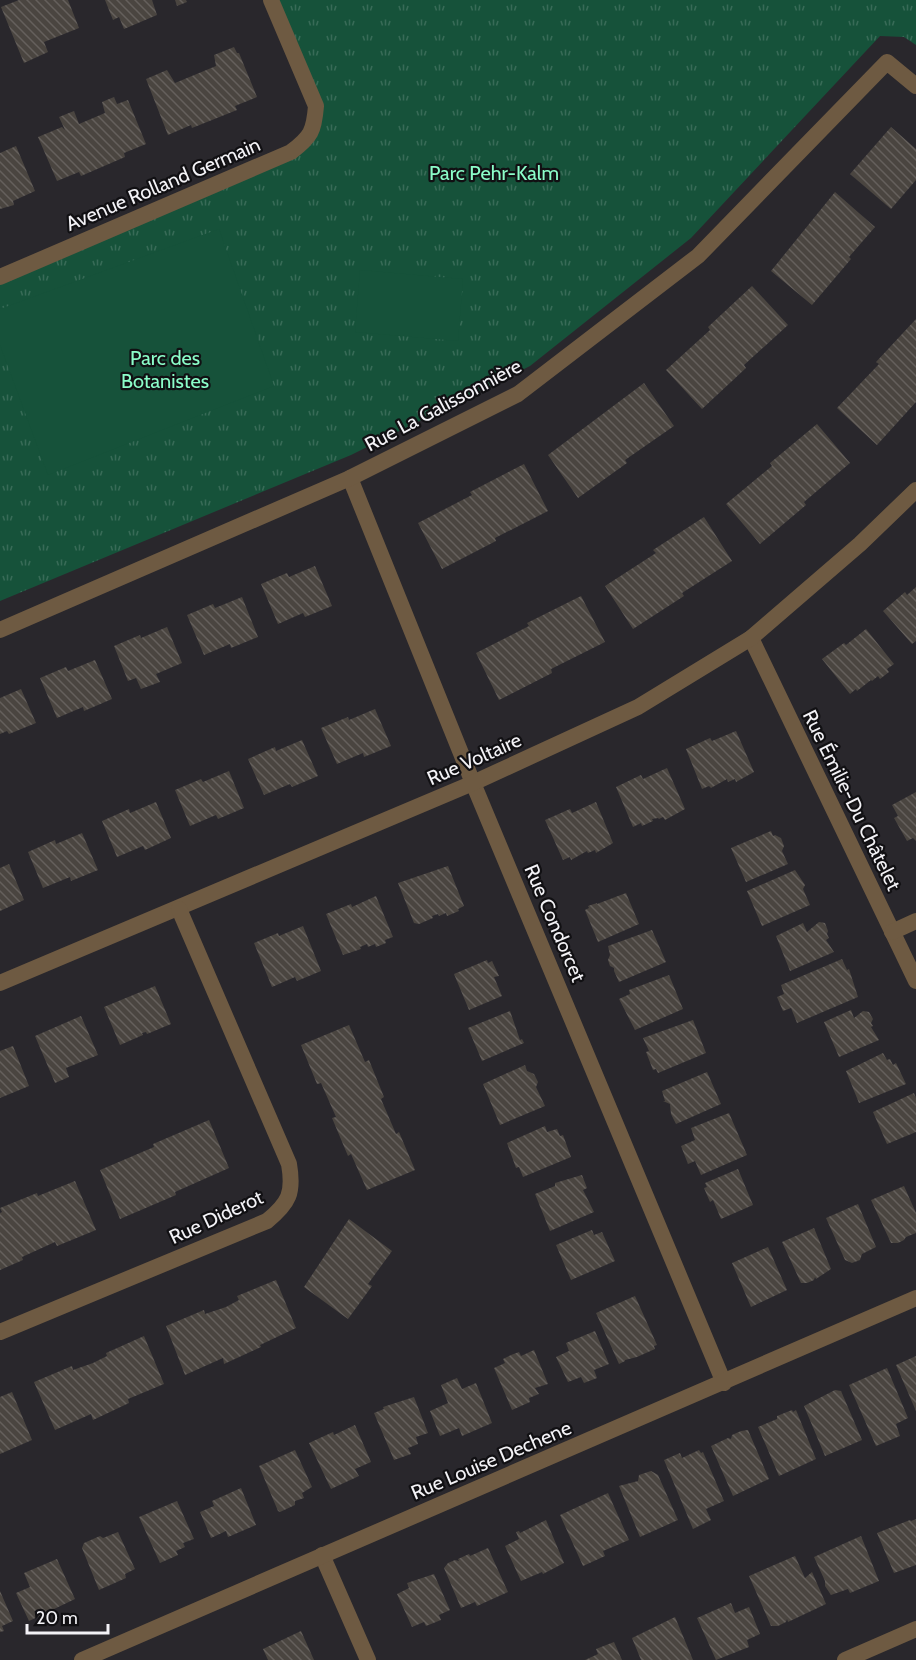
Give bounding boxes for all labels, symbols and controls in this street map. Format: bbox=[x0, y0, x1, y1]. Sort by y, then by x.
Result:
street label: Avenue Rolland Germain bbox=[62, 132, 264, 236]
park label: Parc Pehr-Kalm bbox=[429, 161, 559, 185]
park label: Parc des Botanistes bbox=[121, 346, 209, 393]
street label: Rue La Galissonnière bbox=[361, 354, 525, 456]
street label: Rue Émilie-Du Châtelet bbox=[798, 706, 906, 894]
street label: Rue Voltaire bbox=[423, 728, 525, 790]
street label: Rue Condorcet bbox=[519, 861, 591, 986]
street label: Rue Diderot bbox=[165, 1185, 267, 1249]
street label: Rue Louise Dechene bbox=[407, 1415, 575, 1505]
scale bar bbox=[27, 1597, 108, 1635]
text: 20 m bbox=[36, 1607, 78, 1629]

